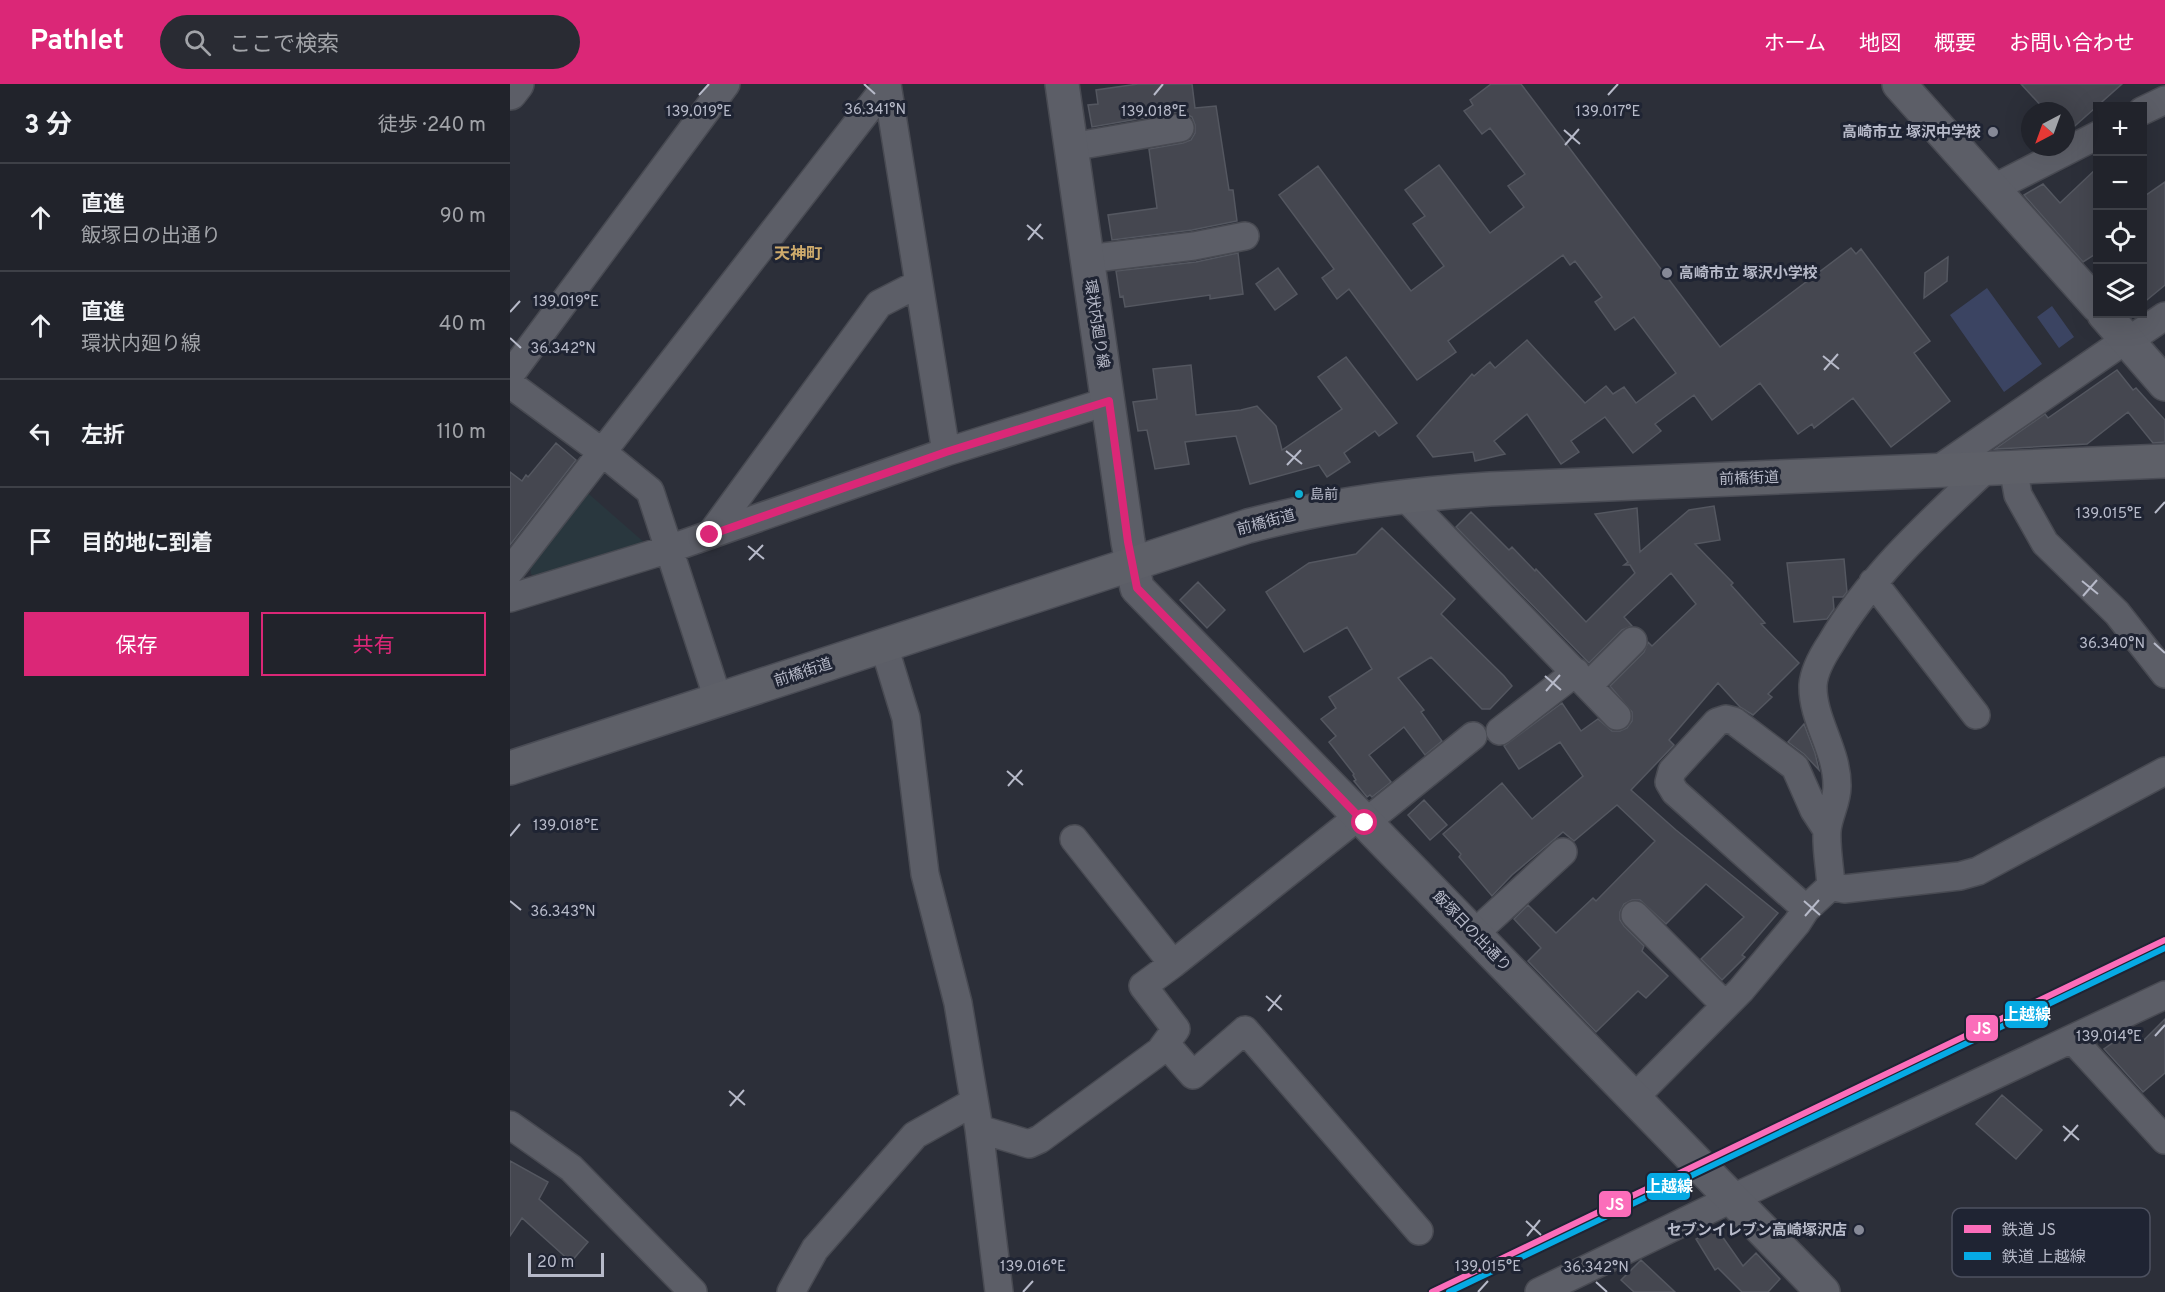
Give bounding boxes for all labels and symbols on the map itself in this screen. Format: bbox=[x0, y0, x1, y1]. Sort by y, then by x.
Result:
text: 36.341°N bbox=[844, 101, 906, 120]
north arrow bbox=[2021, 102, 2075, 156]
text: 139.019°E bbox=[666, 103, 732, 122]
text: 139.018°E bbox=[1121, 103, 1187, 122]
text: 139.017°E bbox=[1576, 103, 1640, 122]
place label: 高崎市立 塚沢中学校 bbox=[1842, 124, 1981, 143]
marker: 高崎市立 塚沢中学校 bbox=[1986, 125, 2000, 139]
district label: 天神町 bbox=[774, 244, 822, 265]
place label: 高崎市立 塚沢小学校 bbox=[1679, 265, 1818, 284]
marker: 高崎市立 塚沢小学校 bbox=[1660, 266, 1674, 280]
street label: 環状内廻り線 bbox=[1079, 278, 1113, 370]
text: 139.019°E bbox=[533, 293, 599, 312]
text: 36.342°N bbox=[530, 340, 596, 359]
street label: 前橋街道 bbox=[1719, 469, 1779, 490]
place label: 島前 bbox=[1310, 486, 1338, 504]
marker: 島前 bbox=[1293, 488, 1305, 500]
text: 139.015°E bbox=[2076, 505, 2142, 524]
street label: 前橋街道 bbox=[1235, 507, 1298, 540]
route end bbox=[696, 521, 722, 547]
text: 36.340°N bbox=[2079, 635, 2145, 654]
street label: 前橋街道 bbox=[772, 655, 835, 692]
route start bbox=[1351, 809, 1377, 835]
text: 139.018°E bbox=[533, 817, 599, 836]
street label: 飯塚日の出通り bbox=[1428, 888, 1514, 976]
text: 36.343°N bbox=[530, 903, 596, 922]
line badge: 上越線 bbox=[2004, 1000, 2049, 1029]
text: 上越線 bbox=[2003, 1005, 2051, 1026]
line badge: JS bbox=[1965, 1014, 1999, 1042]
text: JS bbox=[1973, 1020, 1991, 1040]
text: 139.014°E bbox=[2076, 1028, 2142, 1047]
line badge: 上越線 bbox=[1646, 1172, 1691, 1201]
text: 上越線 bbox=[1645, 1177, 1693, 1198]
line badge: JS bbox=[1598, 1190, 1632, 1218]
text: JS bbox=[1606, 1196, 1624, 1216]
legend bbox=[1952, 1208, 2150, 1277]
place label: セブンイレブン高崎塚沢店 bbox=[1667, 1221, 1847, 1241]
text: 鉄道 JS bbox=[2002, 1221, 2056, 1241]
marker: セブンイレブン高崎塚沢店 bbox=[1852, 1223, 1866, 1237]
text: 鉄道 上越線 bbox=[2002, 1248, 2086, 1268]
scale bar bbox=[528, 1250, 604, 1278]
text: 139.016°E bbox=[1000, 1258, 1066, 1277]
text: 139.015°E bbox=[1455, 1258, 1521, 1277]
text: 36.342°N bbox=[1563, 1259, 1629, 1278]

